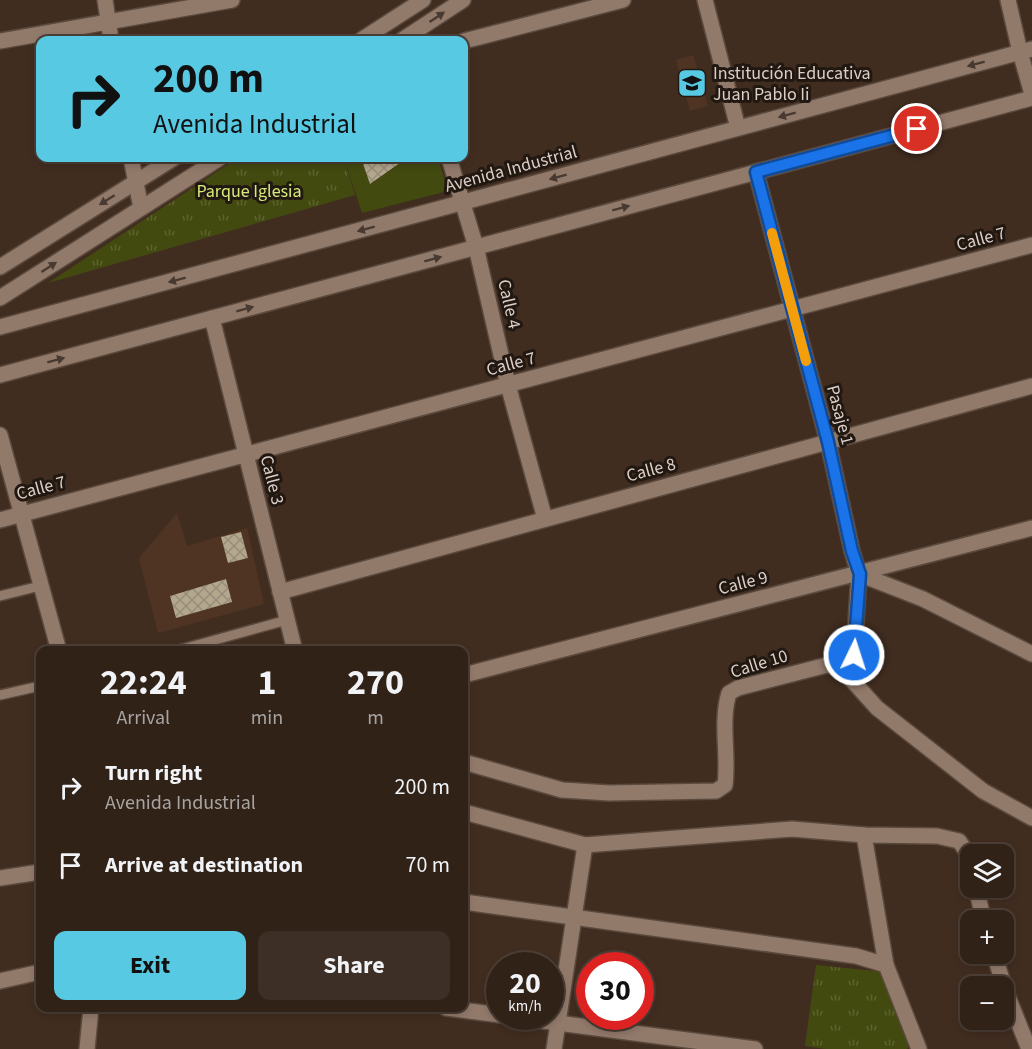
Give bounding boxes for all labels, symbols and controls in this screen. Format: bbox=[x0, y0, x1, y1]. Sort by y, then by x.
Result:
one-way arrow bbox=[429, 12, 445, 23]
text: 200 m bbox=[153, 49, 264, 109]
icon: right bbox=[54, 60, 132, 138]
one-way arrow bbox=[966, 60, 984, 69]
place label: Institución Educativa Juan Pablo Ii bbox=[713, 61, 871, 107]
school or university icon: Institución Educativa Juan Pablo Ii bbox=[676, 67, 708, 99]
pin bbox=[891, 103, 942, 154]
text: Avenida Industrial bbox=[153, 105, 357, 144]
one-way arrow bbox=[778, 111, 796, 120]
icon: arrive bbox=[900, 112, 933, 145]
street label: Avenida Industrial bbox=[442, 139, 580, 199]
one-way arrow bbox=[549, 172, 568, 182]
park label: Parque Iglesia bbox=[196, 179, 302, 204]
one-way arrow bbox=[99, 194, 115, 205]
one-way arrow bbox=[613, 203, 631, 212]
street label: Calle 7 bbox=[954, 220, 1008, 258]
one-way arrow bbox=[357, 224, 375, 234]
one-way arrow bbox=[424, 253, 442, 263]
one-way arrow bbox=[41, 261, 57, 272]
one-way arrow bbox=[168, 275, 187, 285]
street label: Calle 4 bbox=[491, 277, 527, 331]
one-way arrow bbox=[236, 304, 254, 314]
street label: Calle 7 bbox=[484, 345, 538, 383]
one-way arrow bbox=[48, 355, 66, 364]
street label: Pasaje 1 bbox=[820, 382, 860, 448]
street label: Calle 8 bbox=[624, 451, 678, 489]
street label: Calle 3 bbox=[254, 453, 290, 507]
street label: Calle 7 bbox=[14, 469, 68, 507]
street label: Calle 9 bbox=[716, 565, 770, 601]
position arrow bbox=[822, 623, 886, 687]
street label: Calle 10 bbox=[727, 643, 791, 685]
text: 22:24 bbox=[100, 657, 187, 708]
text: 1 bbox=[257, 657, 276, 708]
text: 270 bbox=[347, 657, 404, 708]
text: Arrival bbox=[116, 704, 170, 732]
text: min bbox=[251, 704, 283, 732]
text: m bbox=[367, 704, 384, 732]
text: Turn right bbox=[105, 757, 202, 789]
icon: right bbox=[54, 771, 87, 804]
text: 200 m bbox=[395, 771, 450, 803]
text: Avenida Industrial bbox=[105, 789, 256, 817]
map controls bbox=[960, 844, 1014, 1030]
button: layers bbox=[960, 844, 1014, 898]
icon: arrive bbox=[54, 849, 87, 882]
text: Arrive at destination bbox=[105, 849, 303, 881]
text: 70 m bbox=[405, 849, 450, 881]
button: + bbox=[960, 910, 1014, 964]
button: Exit bbox=[54, 931, 246, 1000]
button: Share bbox=[258, 931, 450, 1000]
speed limit sign: 30 bbox=[576, 952, 654, 1030]
text: 20 bbox=[509, 962, 541, 1005]
button: − bbox=[960, 976, 1014, 1030]
text: km/h bbox=[508, 996, 542, 1017]

